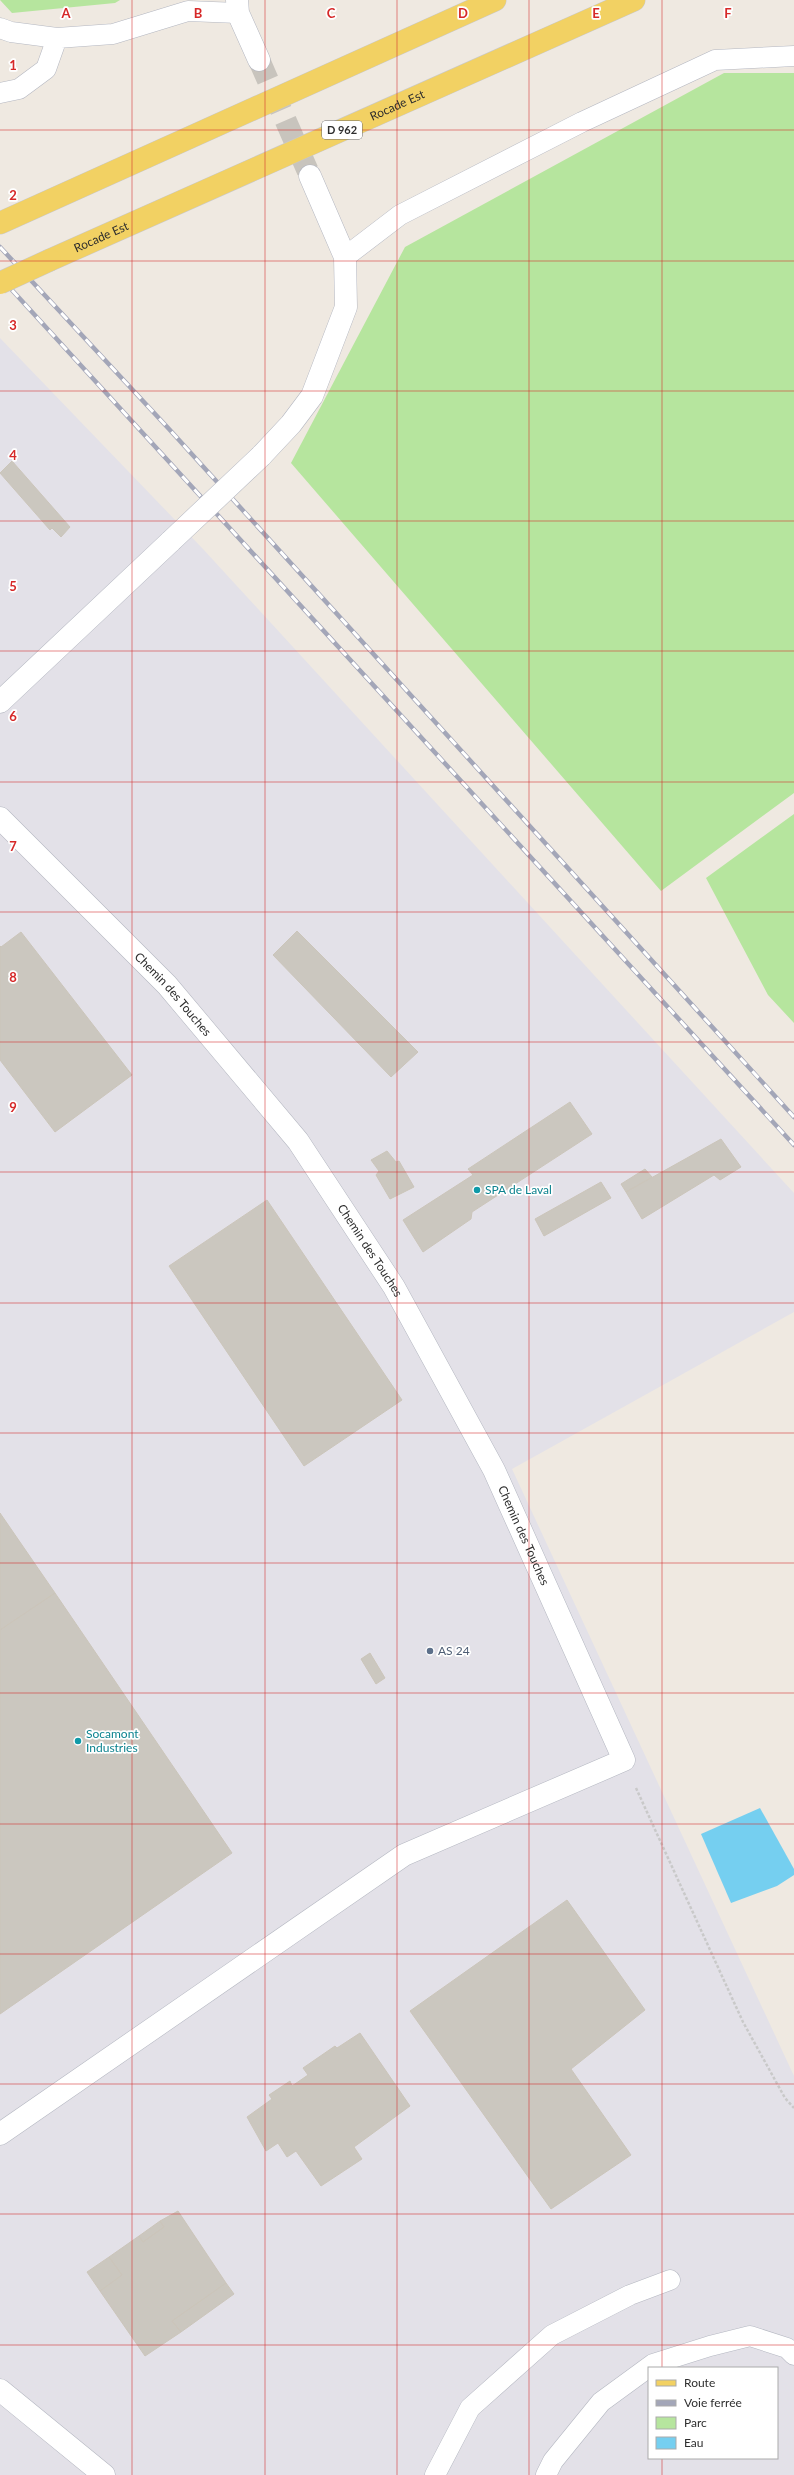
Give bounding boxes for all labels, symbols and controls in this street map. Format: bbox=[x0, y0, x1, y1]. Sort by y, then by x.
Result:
text: A bbox=[60, 5, 71, 21]
text: B bbox=[194, 5, 203, 21]
text: C bbox=[327, 5, 336, 21]
text: D bbox=[458, 5, 468, 21]
text: E bbox=[592, 5, 600, 21]
text: F bbox=[724, 5, 732, 21]
text: 1 bbox=[9, 57, 17, 73]
street label: Rocade Est bbox=[367, 86, 427, 124]
road number: D 962 bbox=[322, 121, 362, 139]
text: 2 bbox=[9, 187, 17, 203]
street label: Rocade Est bbox=[71, 218, 131, 255]
text: 3 bbox=[9, 317, 17, 333]
text: 4 bbox=[9, 447, 17, 463]
text: 5 bbox=[9, 578, 17, 594]
text: 6 bbox=[9, 708, 17, 724]
text: 7 bbox=[9, 838, 17, 854]
street label: Chemin des Touches bbox=[132, 949, 215, 1039]
text: 8 bbox=[9, 969, 17, 985]
text: 9 bbox=[9, 1099, 17, 1115]
place label: SPA de Laval bbox=[485, 1182, 552, 1197]
marker: SPA de Laval bbox=[472, 1185, 482, 1195]
street label: Chemin des Touches bbox=[335, 1201, 406, 1299]
street label: Chemin des Touches bbox=[495, 1483, 553, 1588]
place label: AS 24 bbox=[438, 1643, 470, 1658]
marker: AS 24 bbox=[425, 1646, 435, 1656]
place label: Socamont Industries bbox=[86, 1726, 139, 1755]
marker: Socamont Industries bbox=[73, 1736, 83, 1746]
legend bbox=[648, 2367, 778, 2459]
text: Route bbox=[684, 2375, 715, 2390]
text: Voie ferrée bbox=[684, 2395, 742, 2410]
text: Parc bbox=[684, 2415, 707, 2430]
text: Eau bbox=[684, 2435, 704, 2450]

